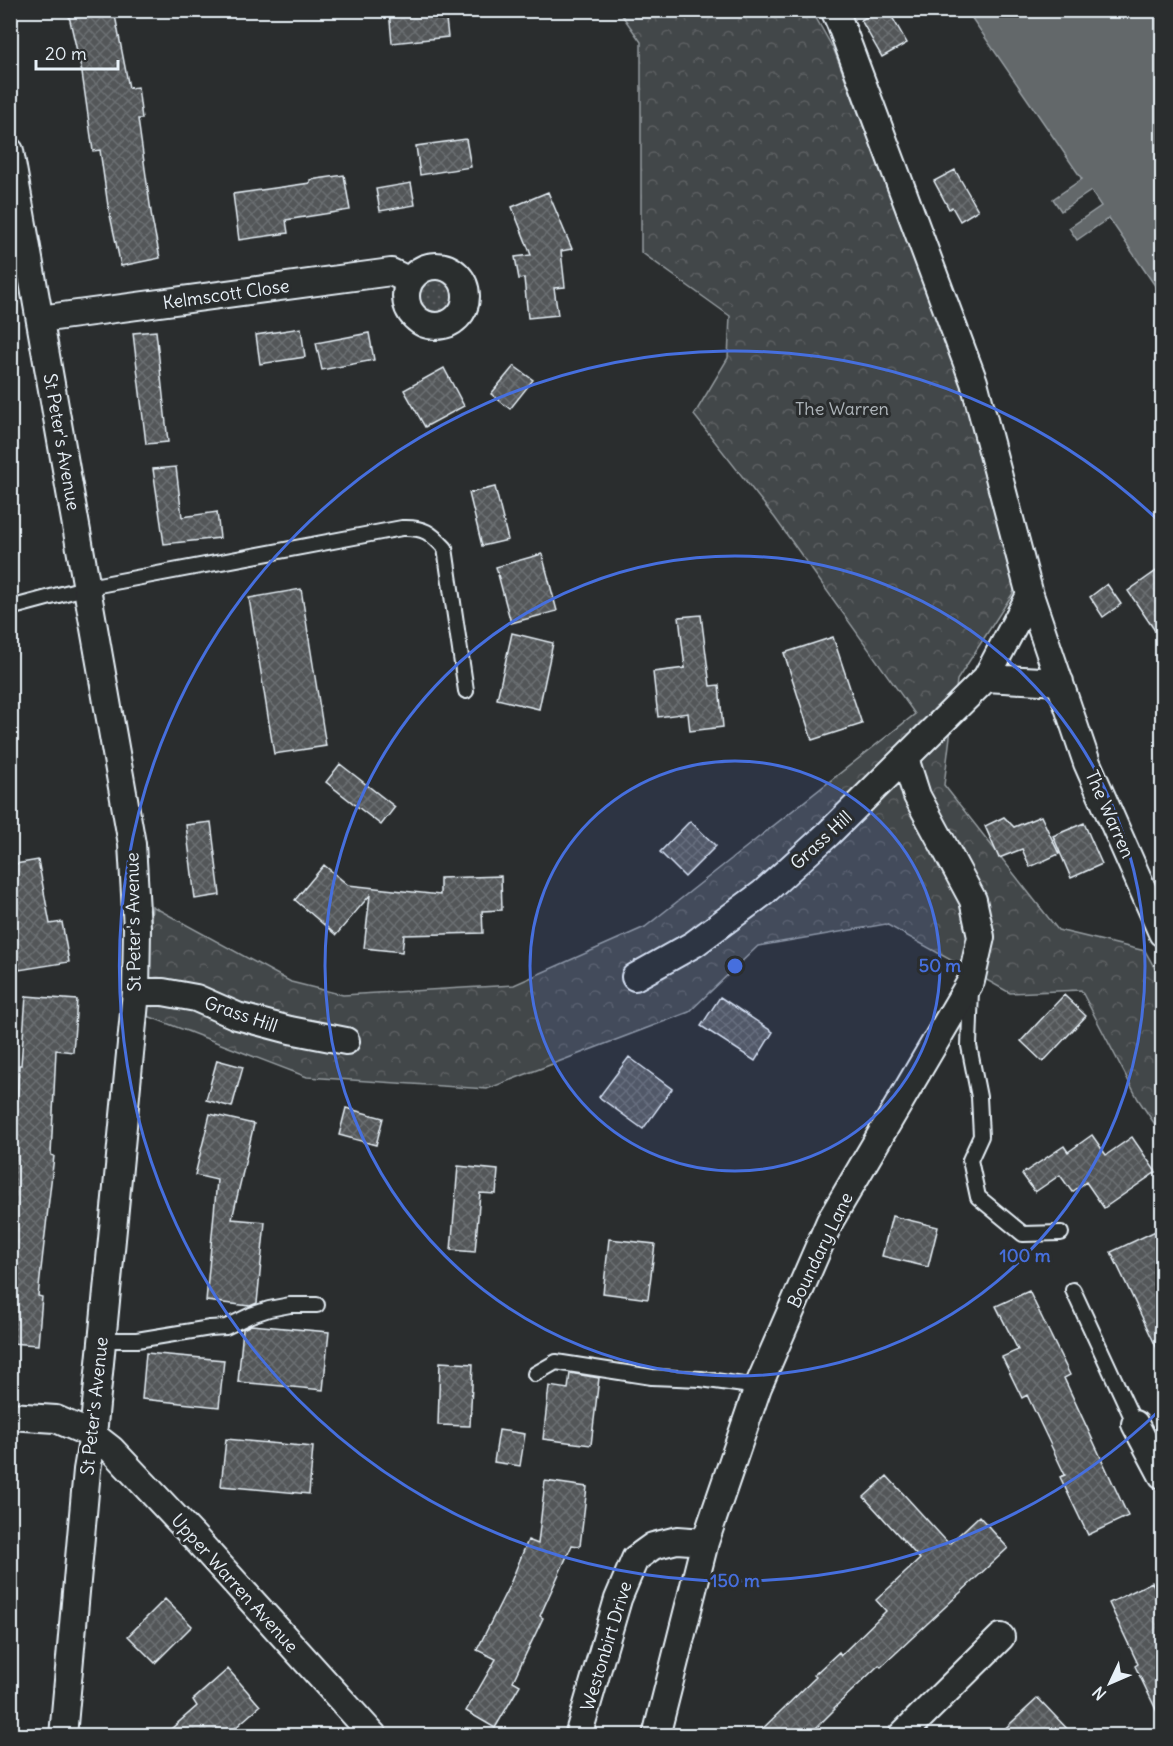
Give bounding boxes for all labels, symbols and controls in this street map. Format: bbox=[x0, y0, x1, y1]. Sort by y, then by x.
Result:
scale bar bbox=[36, 33, 118, 71]
text: 20 m bbox=[45, 42, 87, 65]
street label: Kelmscott Close bbox=[161, 274, 291, 314]
street label: St Peter's Avenue bbox=[39, 372, 85, 512]
park label: The Warren bbox=[795, 397, 889, 420]
street label: The Warren bbox=[1080, 766, 1140, 862]
street label: Grass Hill bbox=[785, 806, 857, 874]
street label: St Peter's Avenue bbox=[120, 852, 146, 992]
text: 50 m bbox=[919, 954, 961, 977]
centre of rings bbox=[725, 956, 745, 976]
street label: Grass Hill bbox=[201, 991, 281, 1037]
street label: Boundary Lane bbox=[782, 1189, 858, 1311]
text: 100 m bbox=[1000, 1244, 1051, 1267]
street label: St Peter's Avenue bbox=[75, 1336, 113, 1476]
street label: Upper Warren Avenue bbox=[167, 1509, 303, 1657]
text: 150 m bbox=[710, 1569, 760, 1592]
street label: Westonbirt Drive bbox=[575, 1578, 637, 1714]
north arrow bbox=[1080, 1653, 1140, 1713]
text: N bbox=[1088, 1682, 1110, 1704]

